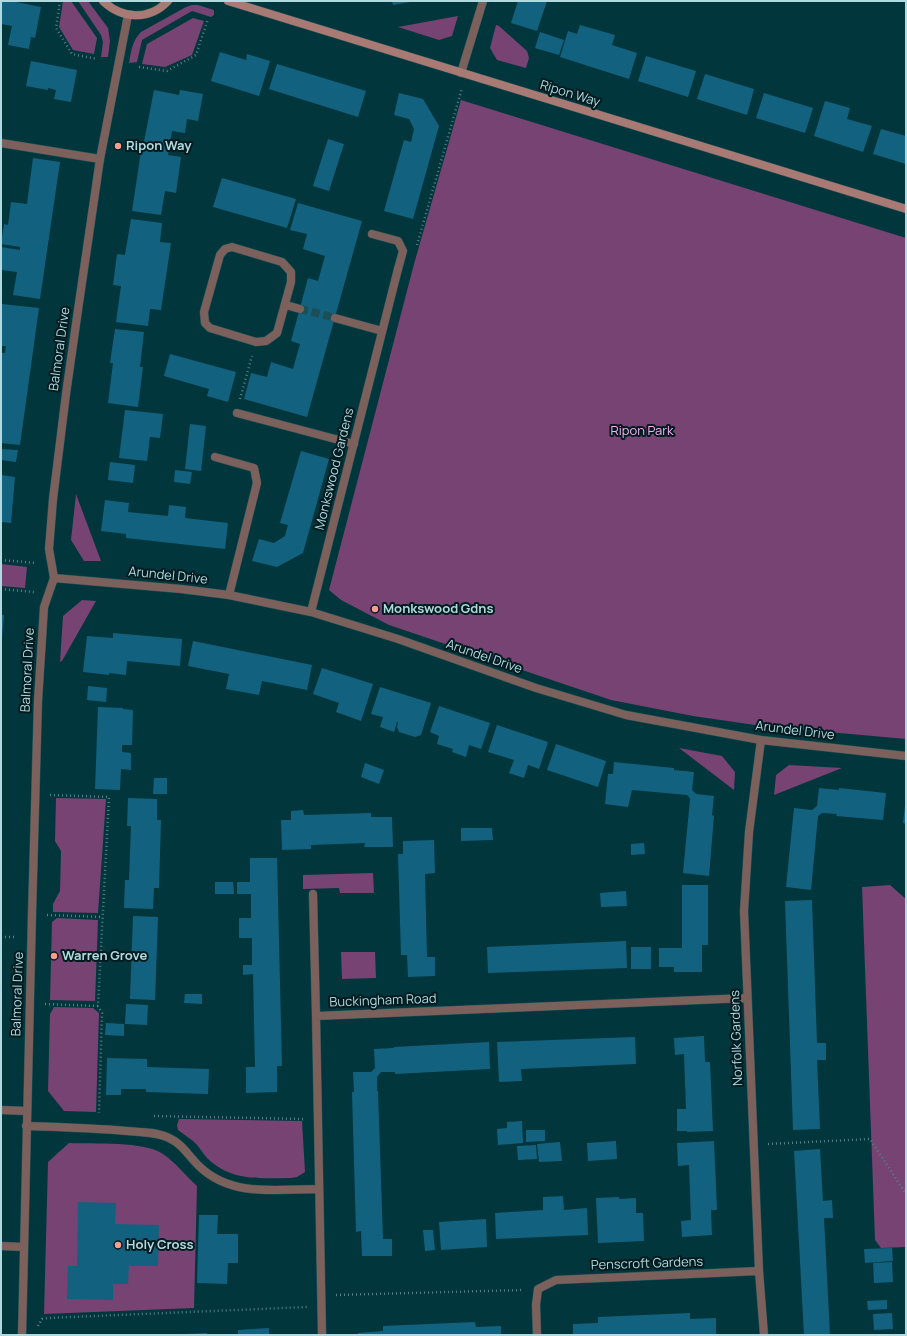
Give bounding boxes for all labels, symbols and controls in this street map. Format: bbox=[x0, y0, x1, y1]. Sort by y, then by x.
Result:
street label: Ripon Way bbox=[538, 77, 602, 111]
place label: Ripon Way bbox=[126, 138, 191, 154]
marker: Ripon Way bbox=[113, 141, 123, 151]
street label: Balmoral Drive bbox=[46, 306, 74, 392]
street label: Monkswood Gardens bbox=[312, 406, 358, 532]
park label: Ripon Park bbox=[611, 423, 673, 439]
street label: Arundel Drive bbox=[128, 564, 208, 588]
place label: Monkswood Gdns bbox=[383, 601, 493, 617]
marker: Monkswood Gdns bbox=[370, 604, 380, 614]
street label: Balmoral Drive bbox=[18, 627, 38, 713]
street label: Arundel Drive bbox=[444, 637, 524, 677]
street label: Arundel Drive bbox=[755, 718, 835, 744]
place label: Warren Grove bbox=[62, 948, 147, 964]
street label: Balmoral Drive bbox=[9, 951, 27, 1037]
marker: Warren Grove bbox=[49, 951, 59, 961]
street label: Norfolk Gardens bbox=[728, 990, 746, 1086]
street label: Buckingham Road bbox=[329, 991, 437, 1011]
place label: Holy Cross bbox=[126, 1237, 194, 1253]
marker: Holy Cross bbox=[113, 1240, 123, 1250]
street label: Penscroft Gardens bbox=[591, 1254, 703, 1274]

